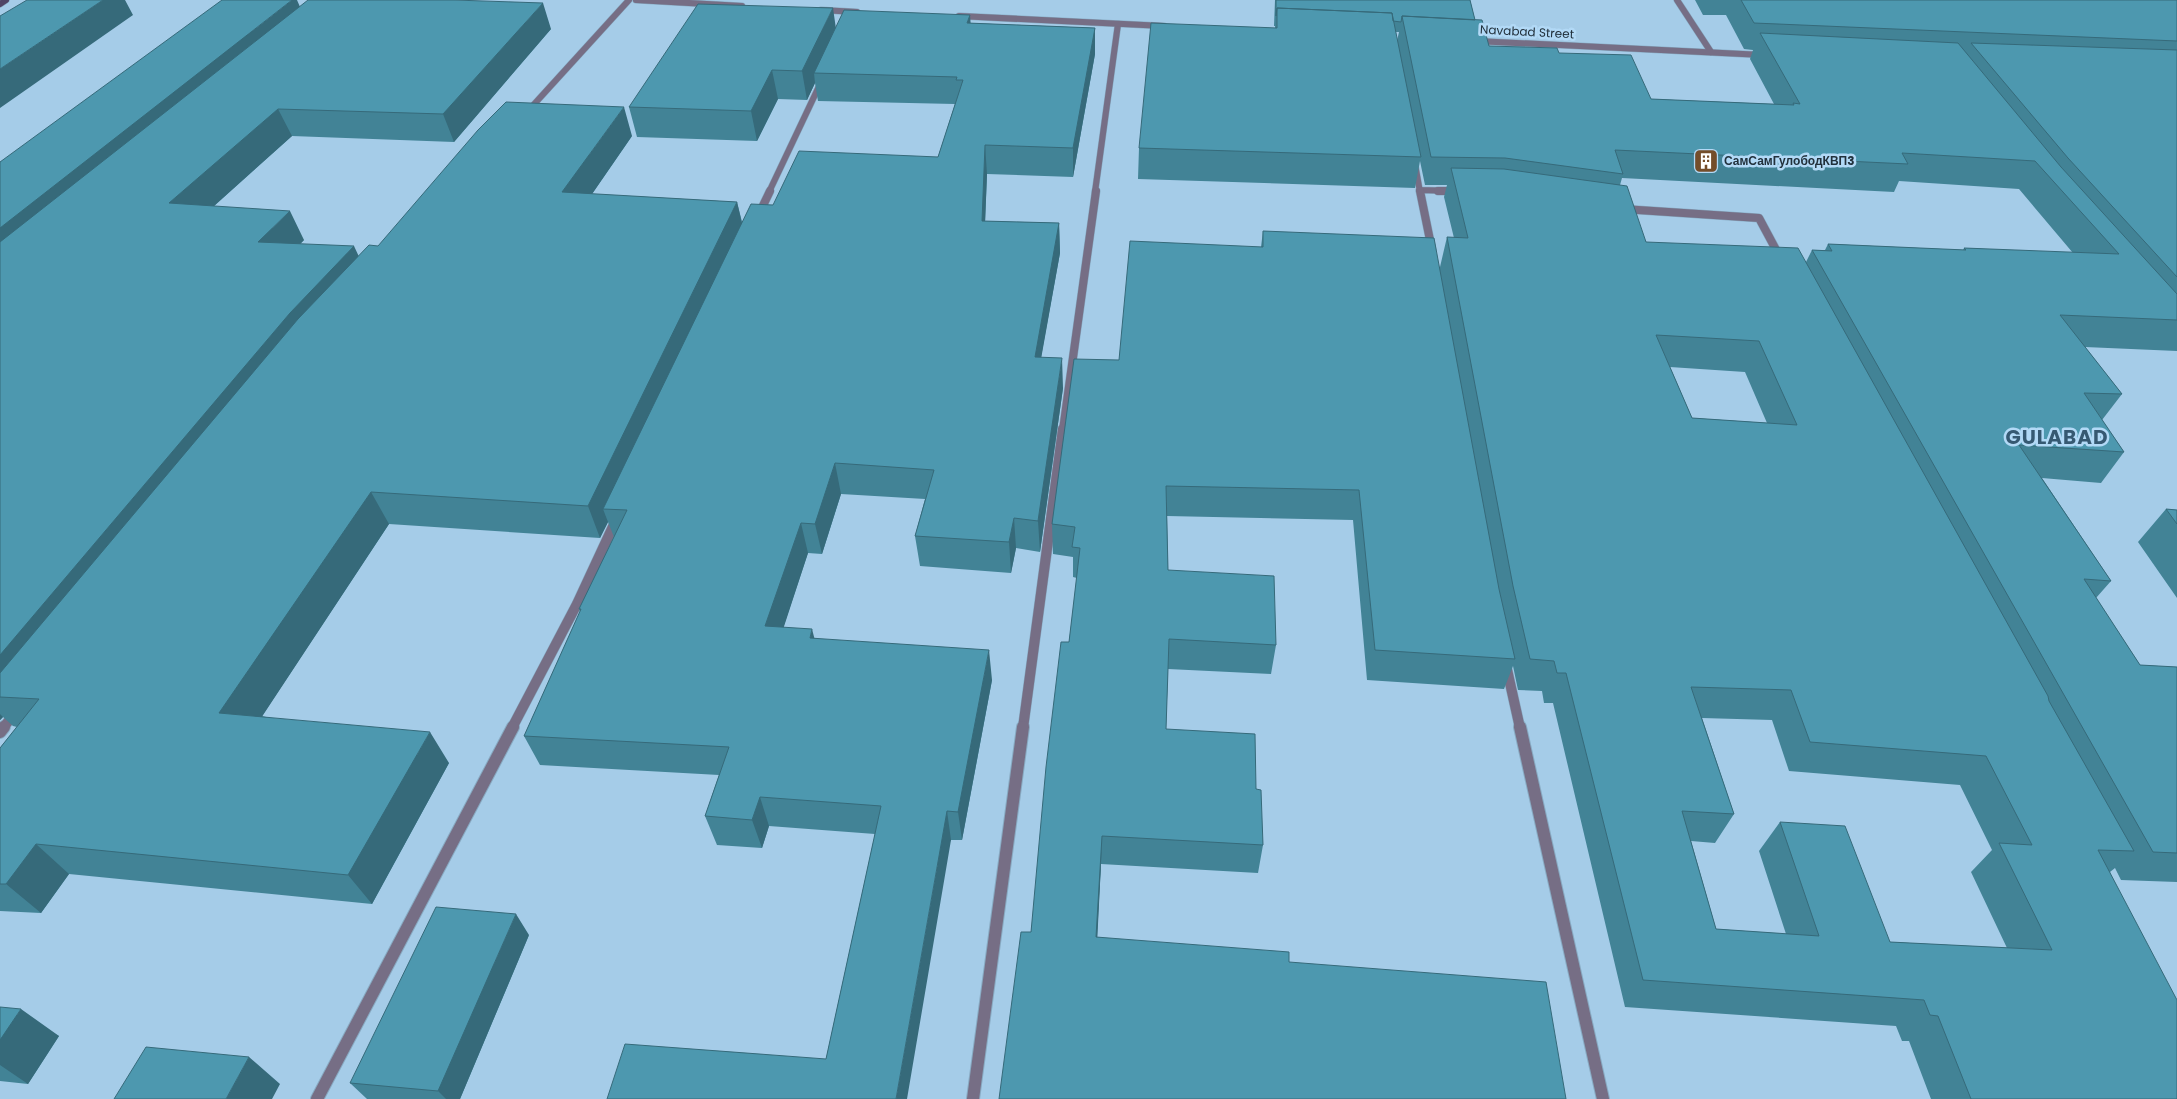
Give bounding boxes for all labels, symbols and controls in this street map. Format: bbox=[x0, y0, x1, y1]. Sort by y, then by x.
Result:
street label: Navabad Street bbox=[1480, 21, 1574, 42]
building icon: СамСамГулободКВП3 bbox=[1693, 148, 1719, 174]
place label: СамСамГулободКВП3 bbox=[1724, 152, 1854, 169]
district label: GULABAD bbox=[2005, 423, 2109, 451]

